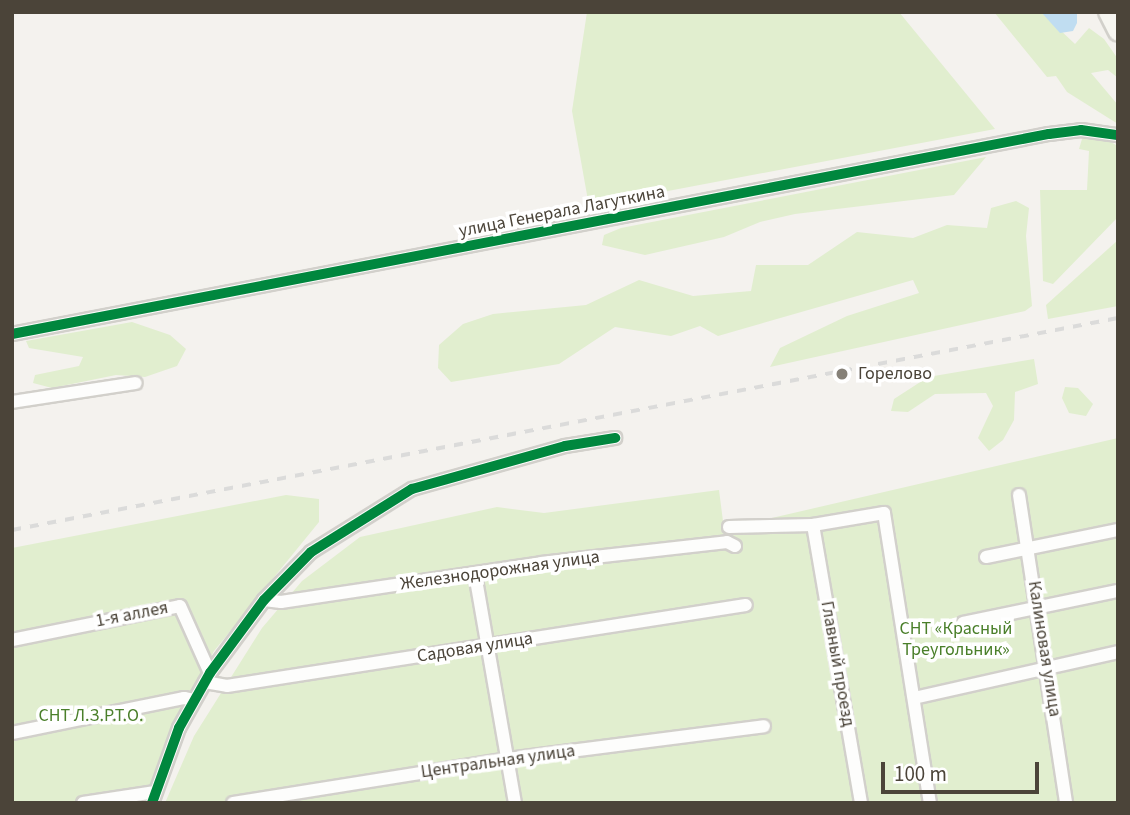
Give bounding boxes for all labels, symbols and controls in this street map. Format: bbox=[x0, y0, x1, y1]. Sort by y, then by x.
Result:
street label: улица Генерала Лагуткина bbox=[457, 181, 667, 243]
place label: Горелово bbox=[858, 363, 932, 385]
marker: Горелово bbox=[832, 364, 852, 384]
street label: Железнодорожная улица bbox=[399, 546, 601, 596]
street label: Калиновая улица bbox=[1023, 579, 1065, 719]
street label: 1-я аллея bbox=[94, 597, 170, 633]
street label: Главный проезд bbox=[815, 600, 859, 728]
park label: СНТ «Красный Треугольник» bbox=[900, 619, 1012, 662]
street label: Садовая улица bbox=[416, 628, 534, 668]
park label: СНТ Л.З.Р.Т.О. bbox=[39, 705, 143, 727]
street label: Центральная улица bbox=[420, 740, 576, 784]
scale bar bbox=[885, 748, 1042, 792]
text: 100 m bbox=[894, 759, 947, 789]

